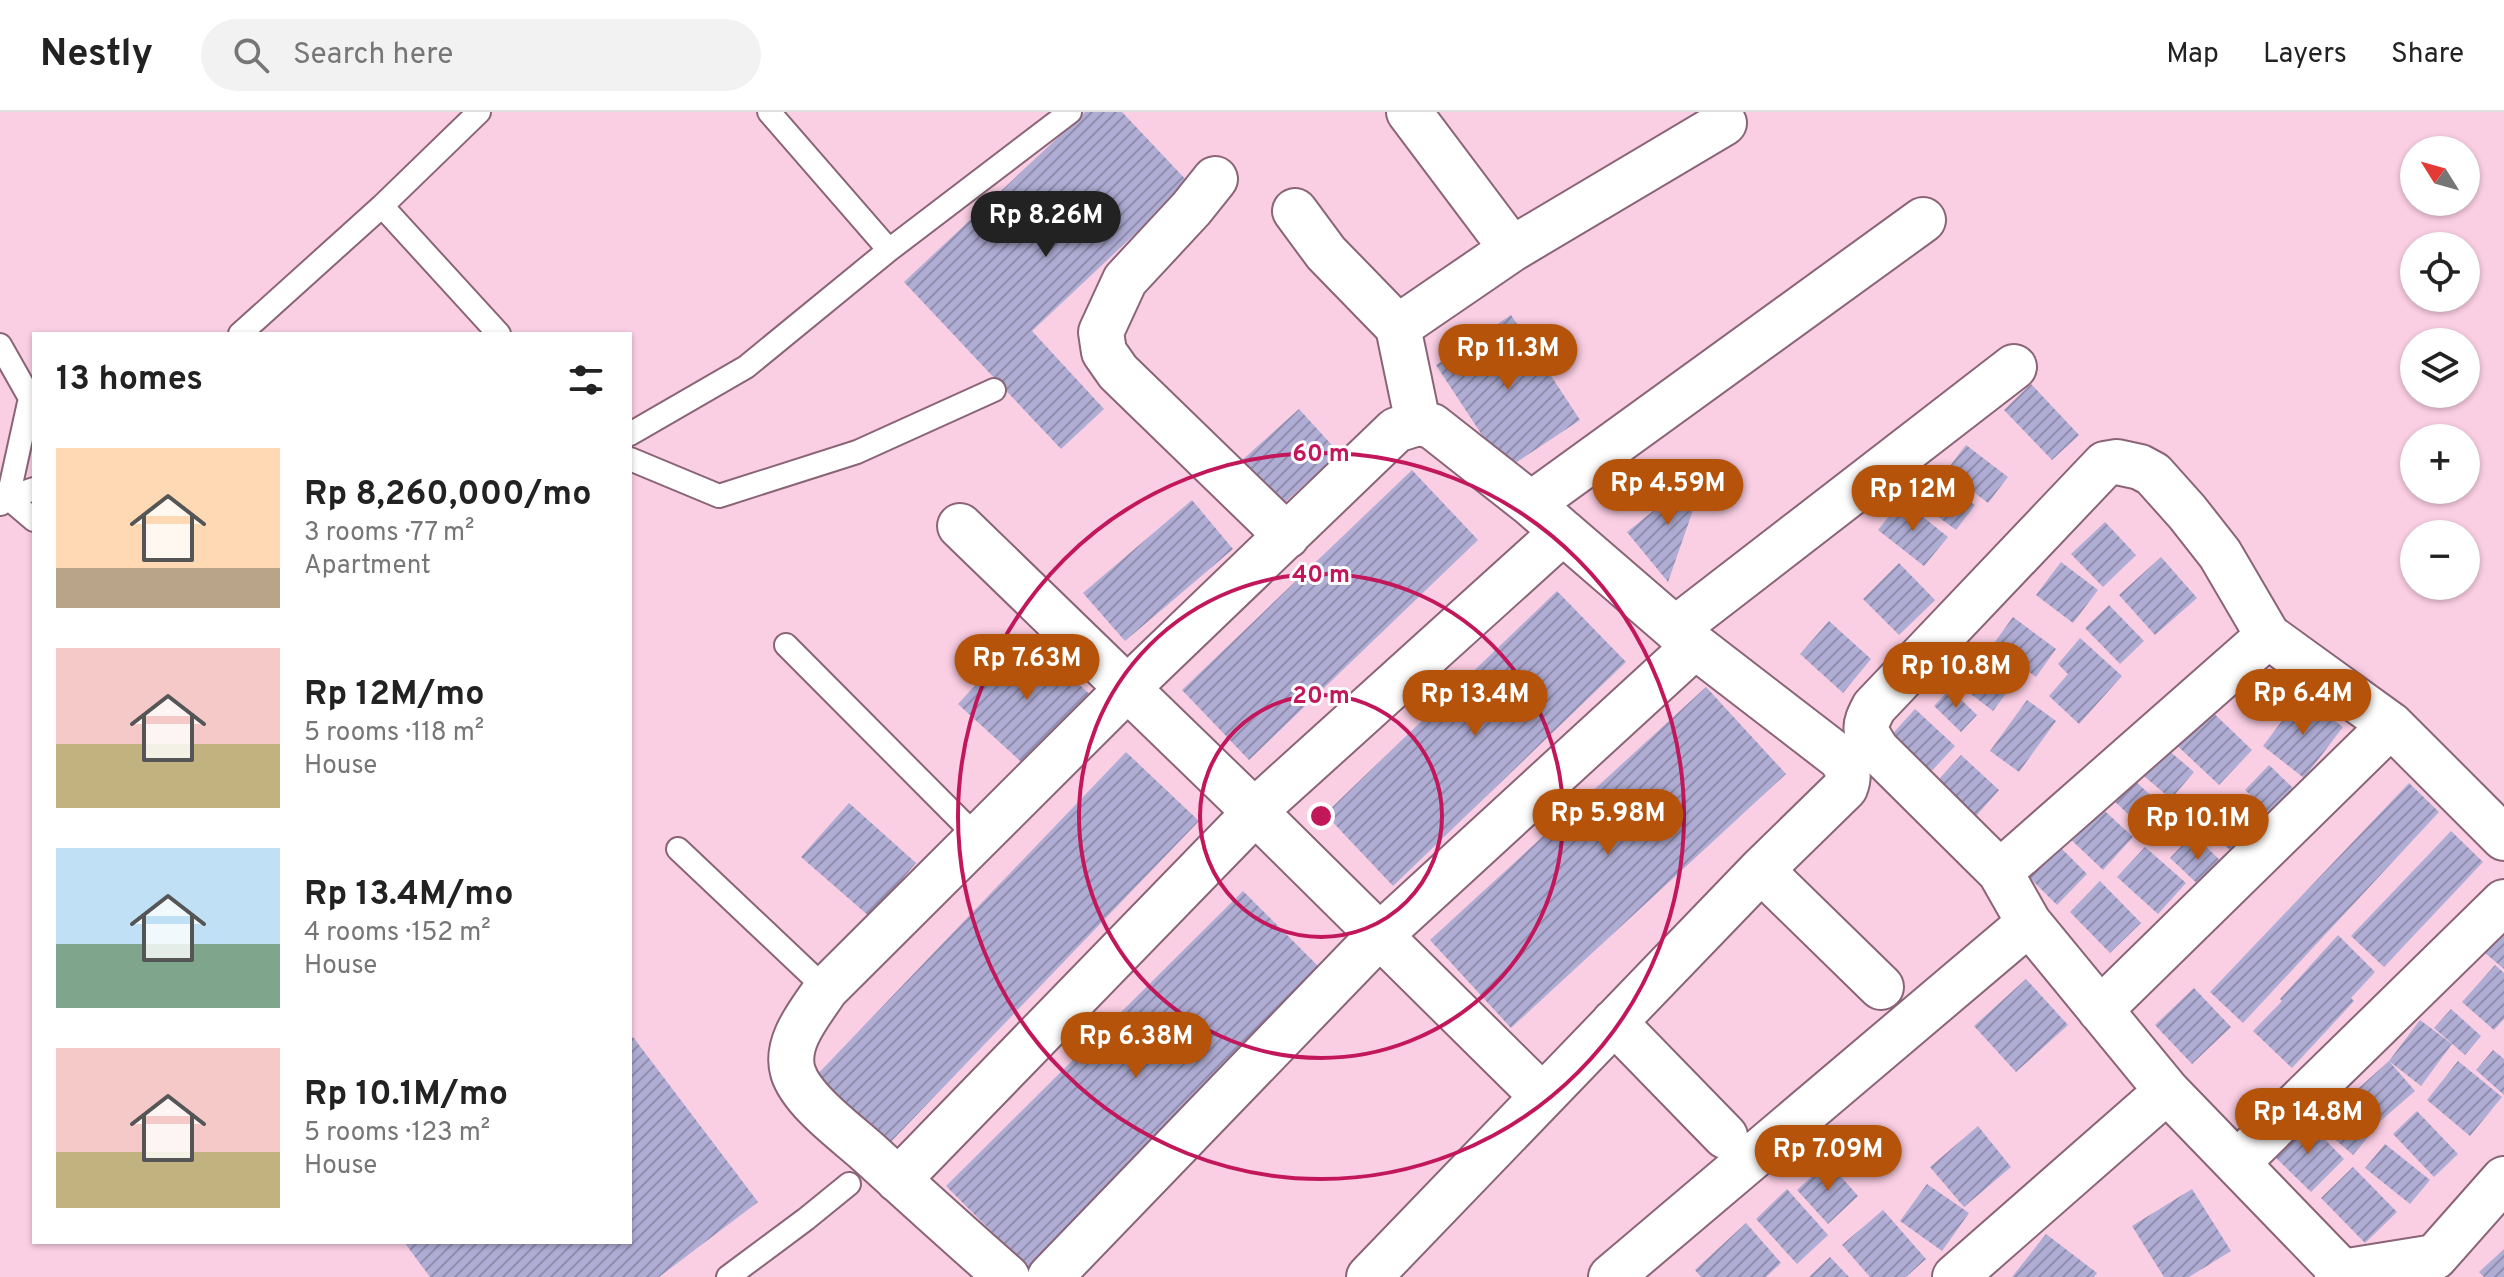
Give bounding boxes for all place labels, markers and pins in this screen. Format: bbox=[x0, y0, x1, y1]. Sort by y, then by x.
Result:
pin: Rp 8.26M bbox=[963, 191, 1129, 259]
pin: Rp 11.3M bbox=[1425, 324, 1591, 392]
pin: Rp 4.59M bbox=[1585, 459, 1751, 527]
pin: Rp 12M bbox=[1848, 465, 1978, 533]
pin: Rp 7.63M bbox=[944, 634, 1110, 702]
pin: Rp 10.8M bbox=[1873, 642, 2039, 710]
pin: Rp 6.4M bbox=[2229, 669, 2377, 737]
pin: Rp 13.4M bbox=[1392, 670, 1558, 738]
pin: Rp 5.98M bbox=[1525, 789, 1691, 857]
pin: Rp 10.1M bbox=[2115, 794, 2281, 862]
centre of rings bbox=[1307, 802, 1335, 830]
pin: Rp 6.38M bbox=[1053, 1012, 1219, 1080]
pin: Rp 14.8M bbox=[2225, 1088, 2391, 1156]
pin: Rp 7.09M bbox=[1745, 1125, 1911, 1193]

